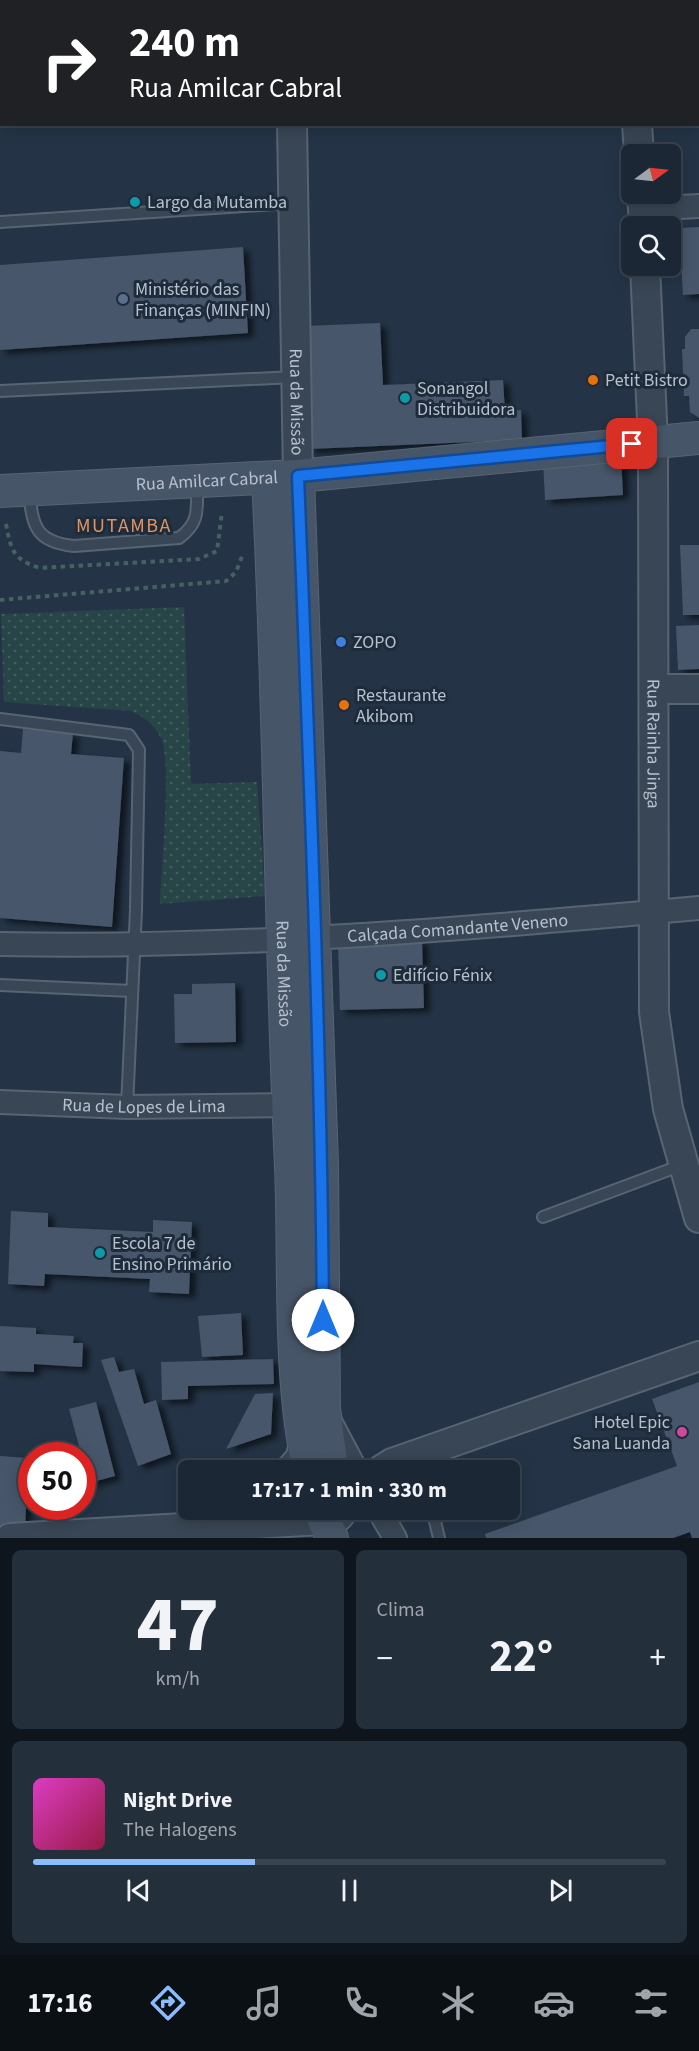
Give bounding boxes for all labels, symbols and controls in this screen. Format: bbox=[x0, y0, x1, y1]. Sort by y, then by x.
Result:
text: 240 m bbox=[129, 13, 240, 73]
icon: right bbox=[30, 24, 108, 102]
text: Rua Amilcar Cabral bbox=[129, 69, 342, 108]
north arrow bbox=[621, 144, 681, 204]
map controls bbox=[621, 144, 681, 276]
place label: Largo da Mutamba bbox=[147, 190, 287, 215]
marker: Largo da Mutamba bbox=[128, 195, 142, 209]
button: search bbox=[621, 216, 681, 276]
place label: Ministério das Finanças (MINFIN) bbox=[135, 277, 271, 323]
marker: Ministério das Finanças (MINFIN) bbox=[116, 292, 130, 306]
street label: Rua da Missão bbox=[283, 348, 310, 456]
place label: Petit Bistro bbox=[605, 368, 688, 393]
marker: Petit Bistro bbox=[586, 373, 600, 387]
place label: Sonangol Distribuidora bbox=[417, 376, 515, 422]
marker: Sonangol Distribuidora bbox=[398, 391, 412, 405]
pin bbox=[606, 418, 657, 469]
icon: arrive bbox=[615, 427, 648, 460]
street label: Rua Amilcar Cabral bbox=[135, 465, 278, 497]
district label: MUTAMBA bbox=[76, 512, 172, 540]
place label: ZOPO bbox=[353, 630, 396, 655]
marker: ZOPO bbox=[334, 635, 348, 649]
street label: Rua Rainha Jinga bbox=[640, 679, 666, 809]
place label: Restaurante Akibom bbox=[356, 683, 446, 729]
marker: Restaurante Akibom bbox=[337, 698, 351, 712]
street label: Calçada Comandante Veneno bbox=[346, 908, 569, 949]
street label: Rua da Missão bbox=[269, 920, 297, 1028]
place label: Edifício Fénix bbox=[393, 963, 492, 988]
marker: Edifício Fénix bbox=[374, 968, 388, 982]
street label: Rua de Lopes de Lima bbox=[62, 1092, 226, 1120]
place label: Escola 7 de Ensino Primário bbox=[112, 1231, 232, 1277]
marker: Escola 7 de Ensino Primário bbox=[93, 1246, 107, 1260]
position arrow bbox=[291, 1288, 355, 1352]
place label: Hotel Epic Sana Luanda bbox=[572, 1410, 670, 1456]
marker: Hotel Epic Sana Luanda bbox=[675, 1425, 689, 1439]
speed limit sign: 50 bbox=[18, 1442, 96, 1520]
text: 17:17 · 1 min · 330 m bbox=[251, 1474, 447, 1506]
text: 47 bbox=[137, 1570, 219, 1681]
text: Clima bbox=[377, 1596, 425, 1624]
text: 22° bbox=[489, 1625, 553, 1689]
text: − bbox=[377, 1635, 393, 1682]
text: + bbox=[650, 1635, 666, 1682]
text: km/h bbox=[156, 1665, 200, 1693]
text: Night Drive bbox=[123, 1784, 232, 1816]
text: The Halogens bbox=[123, 1816, 237, 1844]
icon: previous bbox=[122, 1874, 155, 1907]
icon: pause bbox=[333, 1874, 366, 1907]
icon: next bbox=[544, 1874, 577, 1907]
icon: directions bbox=[147, 1982, 189, 2024]
icon: music bbox=[243, 1982, 285, 2024]
icon: phone bbox=[340, 1982, 382, 2024]
icon: climate bbox=[437, 1982, 479, 2024]
icon: car bbox=[533, 1982, 575, 2024]
icon: filters bbox=[630, 1982, 672, 2024]
text: 17:16 bbox=[27, 1984, 92, 2023]

